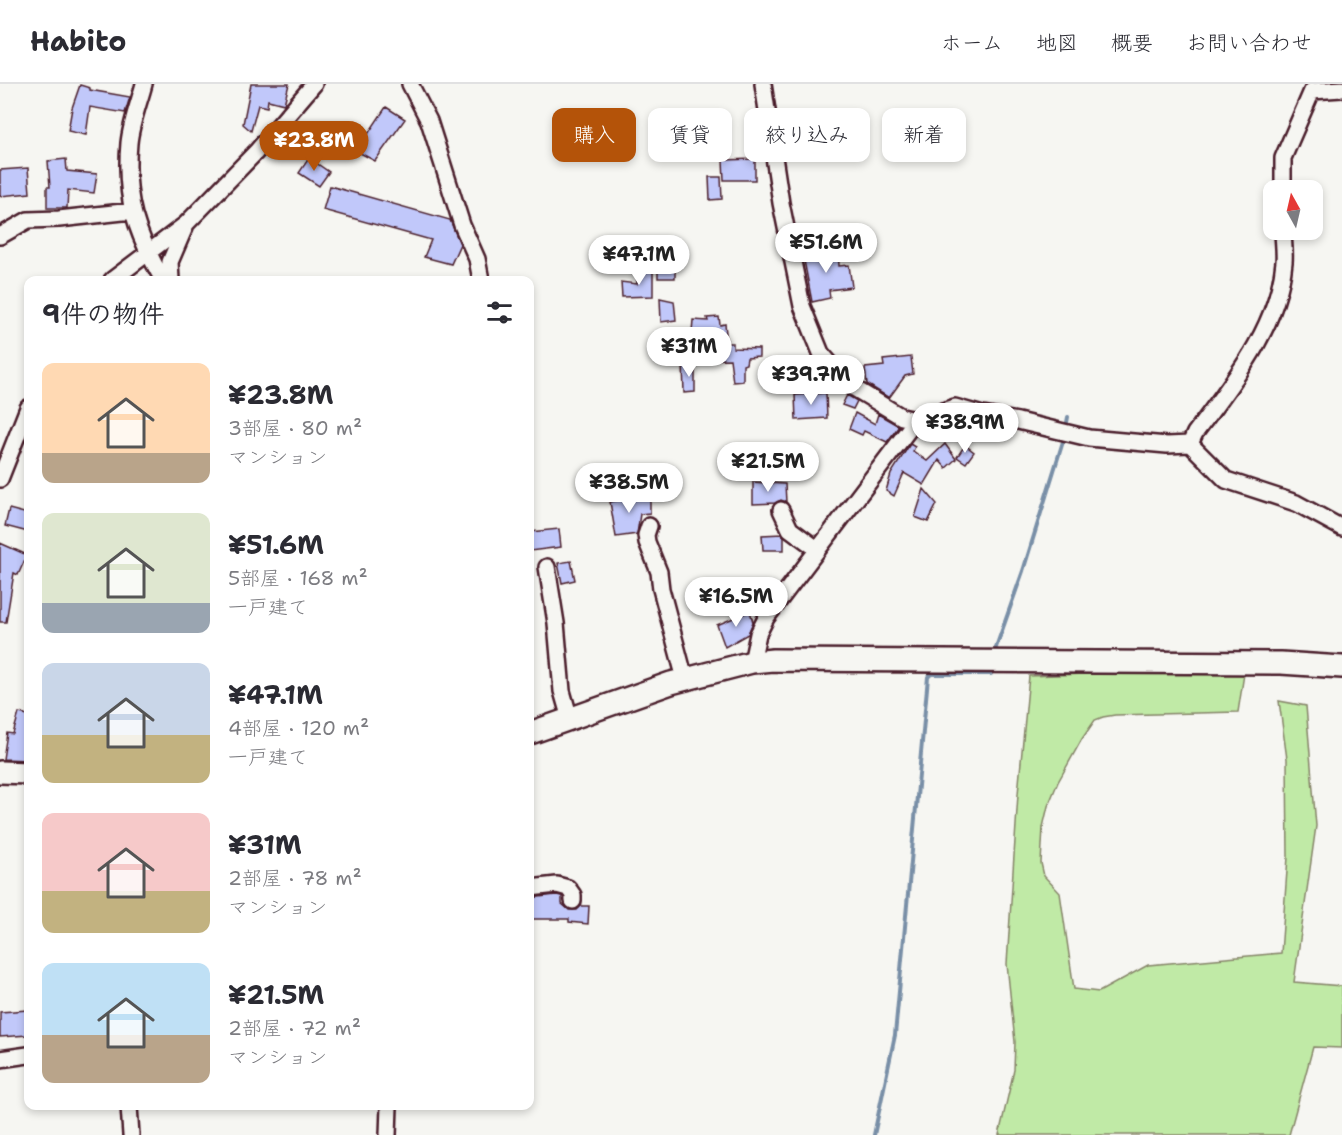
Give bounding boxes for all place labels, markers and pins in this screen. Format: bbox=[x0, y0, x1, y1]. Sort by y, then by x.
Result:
pin: ¥23.8M bbox=[265, 121, 363, 172]
pin: ¥51.6M bbox=[777, 223, 875, 274]
pin: ¥47.1M bbox=[590, 235, 688, 286]
pin: ¥31M bbox=[653, 327, 725, 378]
pin: ¥39.7M bbox=[762, 355, 860, 406]
pin: ¥38.9M bbox=[916, 403, 1014, 454]
pin: ¥21.5M bbox=[719, 442, 817, 493]
pin: ¥38.5M bbox=[580, 463, 678, 514]
pin: ¥16.5M bbox=[687, 577, 785, 628]

